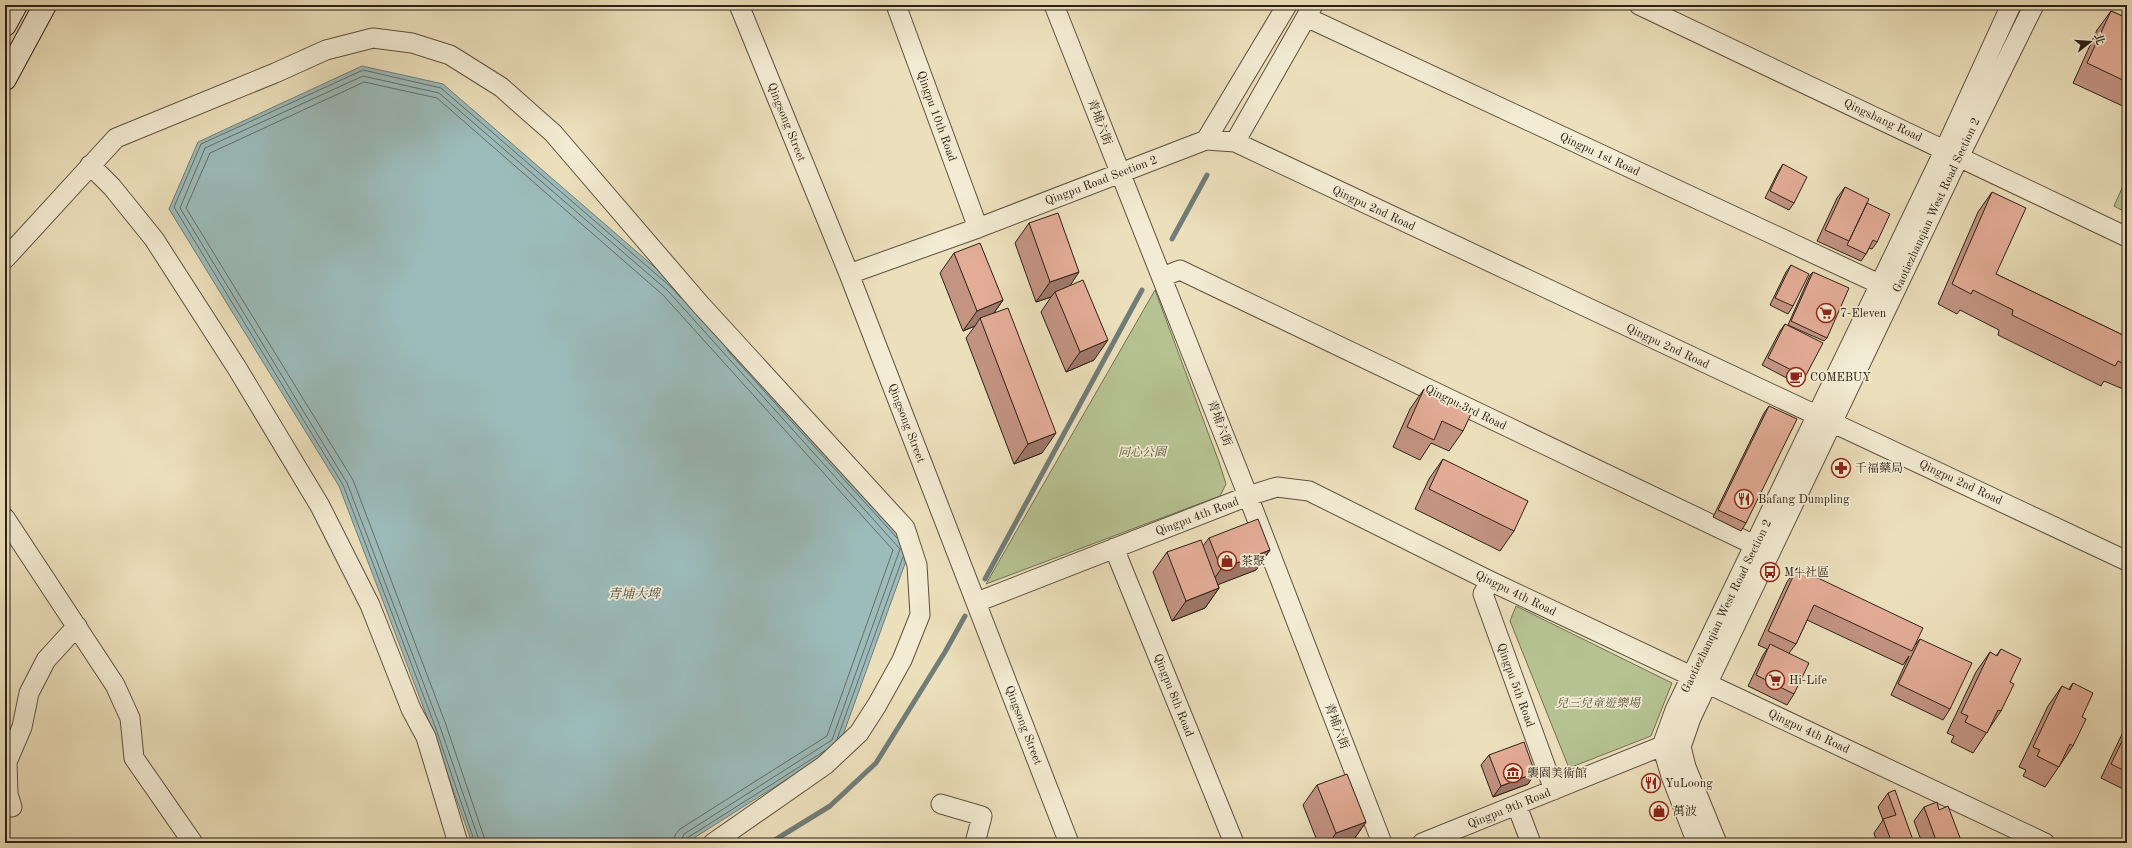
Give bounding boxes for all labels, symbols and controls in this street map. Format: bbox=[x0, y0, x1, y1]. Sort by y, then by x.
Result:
north arrow bbox=[2070, 22, 2110, 62]
text: 北 bbox=[2091, 32, 2107, 46]
street label: Qingpu 10th Road bbox=[914, 69, 958, 163]
street label: Qingsong Street bbox=[765, 81, 807, 164]
street label: 青埔六街 bbox=[1085, 97, 1115, 148]
street label: Qingshang Road bbox=[1841, 97, 1924, 144]
street label: Gaotiezhanqian West Road Section 2 bbox=[1891, 116, 1983, 295]
street label: Qingpu 1st Road bbox=[1558, 131, 1642, 179]
street label: Qingpu Road Section 2 bbox=[1044, 154, 1159, 208]
street label: Qingpu 2nd Road bbox=[1330, 184, 1417, 233]
supermarket icon: 7-Eleven bbox=[1815, 302, 1837, 324]
place label: 7-Eleven bbox=[1840, 308, 1887, 320]
street label: Qingpu 2nd Road bbox=[1624, 322, 1711, 371]
cafe icon: COMEBUY bbox=[1785, 366, 1807, 388]
place label: COMEBUY bbox=[1810, 372, 1871, 384]
street label: Qingsong Street bbox=[885, 382, 927, 465]
street label: Qingpu 3rd Road bbox=[1423, 383, 1508, 433]
street label: 青埔六街 bbox=[1205, 398, 1235, 449]
park label: 同心公園 bbox=[1118, 445, 1168, 459]
pharmacy icon: 千福藥局 bbox=[1830, 457, 1852, 479]
street label: Qingpu 2nd Road bbox=[1917, 458, 2004, 507]
place label: 千福藥局 bbox=[1855, 461, 1903, 475]
restaurant icon: Bafang Dumpling bbox=[1733, 488, 1755, 510]
place label: Bafang Dumpling bbox=[1758, 494, 1850, 506]
street label: Qingpu 4th Road bbox=[1154, 495, 1241, 538]
street label: Gaotiezhanqian West Road Section 2 bbox=[1680, 518, 1774, 695]
shop icon: 茶聚 bbox=[1216, 550, 1238, 572]
place label: 茶聚 bbox=[1241, 554, 1265, 568]
bus stop icon: M+社區 bbox=[1759, 561, 1781, 583]
place label: M+社區 bbox=[1784, 565, 1829, 579]
street label: Qingpu 4th Road bbox=[1473, 569, 1558, 619]
water label: 青埔大埤 bbox=[608, 587, 662, 601]
street label: Qingpu 5th Road bbox=[1494, 641, 1537, 729]
street label: Qingpu 8th Road bbox=[1151, 652, 1195, 739]
supermarket icon: Hi-Life bbox=[1764, 669, 1786, 691]
place label: Hi-Life bbox=[1789, 675, 1827, 687]
street label: Qingsong Street bbox=[1002, 684, 1044, 767]
park label: 兒三兒童遊樂場 bbox=[1556, 696, 1641, 710]
street label: 青埔六街 bbox=[1322, 701, 1352, 752]
street label: Qingpu 4th Road bbox=[1766, 708, 1851, 756]
museum icon: 襲園美術館 bbox=[1502, 762, 1524, 784]
place label: 襲園美術館 bbox=[1527, 766, 1587, 780]
restaurant icon: YuLoong bbox=[1640, 772, 1662, 794]
place label: YuLoong bbox=[1665, 778, 1713, 790]
street label: Qingpu 9th Road bbox=[1466, 787, 1553, 831]
shop icon: 萬波 bbox=[1648, 800, 1670, 822]
place label: 萬波 bbox=[1673, 804, 1697, 818]

